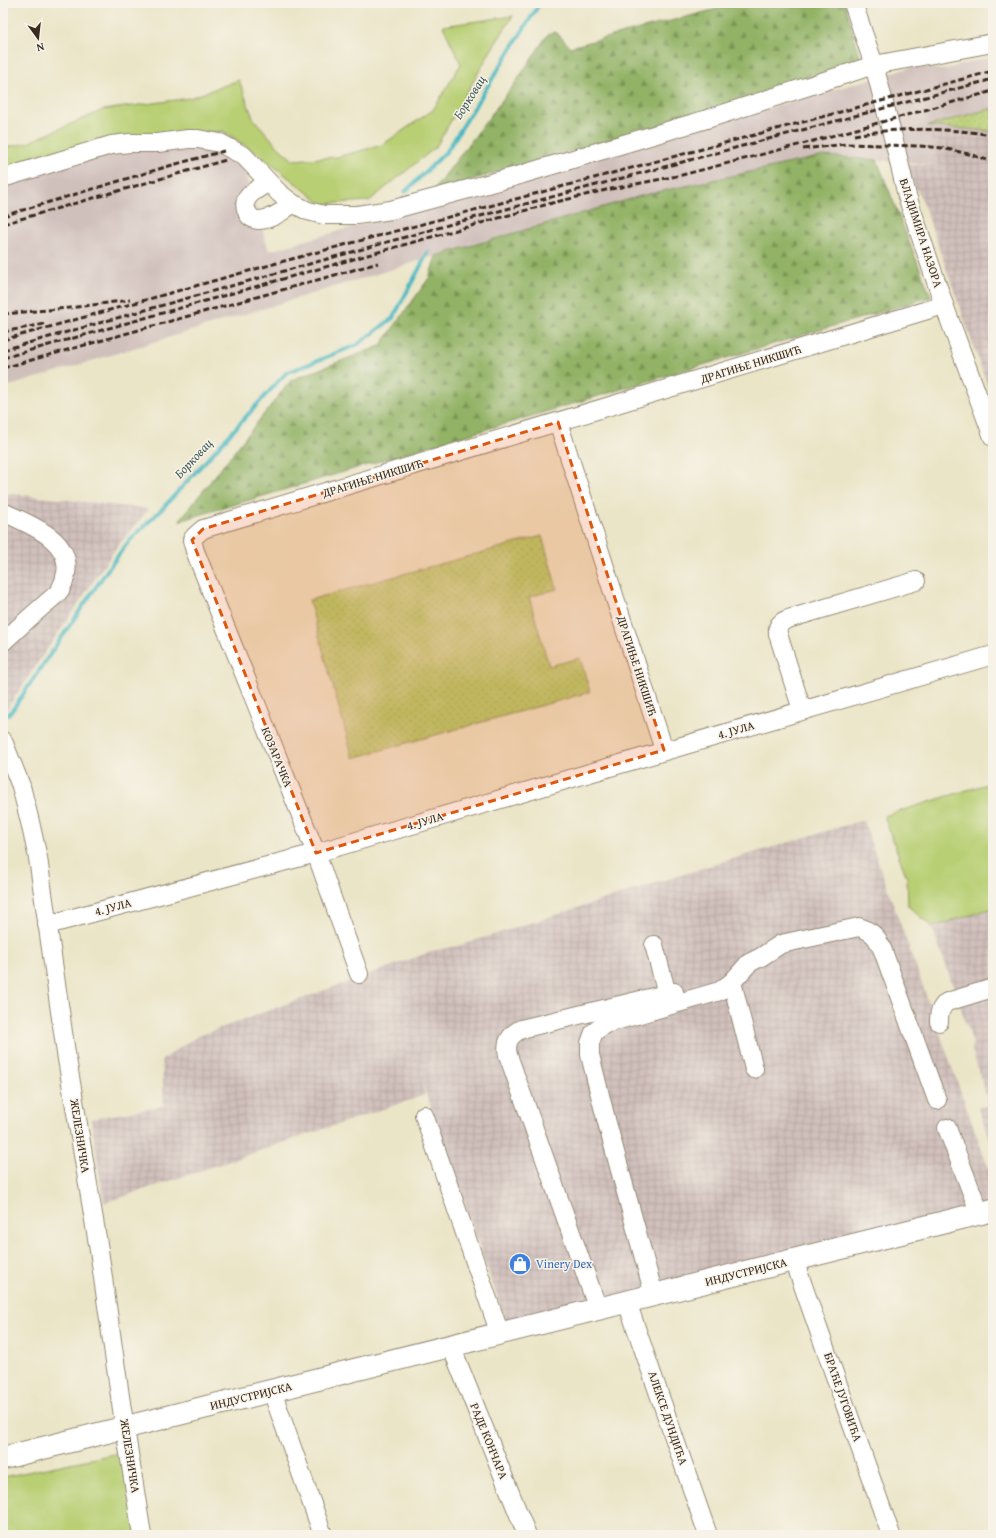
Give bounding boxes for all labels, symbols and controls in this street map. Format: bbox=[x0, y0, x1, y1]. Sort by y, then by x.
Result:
north arrow bbox=[18, 18, 58, 58]
text: N bbox=[34, 39, 46, 57]
water label: Борковац bbox=[449, 71, 491, 123]
street label: ВЛАДИМИРА НАЗОРА bbox=[896, 176, 947, 290]
street label: ДРАГИЊЕ НИКШИЋ bbox=[697, 340, 804, 387]
water label: Борковац bbox=[170, 434, 217, 483]
street label: ДРАГИЊЕ НИКШИЋ bbox=[319, 454, 426, 501]
street label: ДРАГИЊЕ НИКШИЋ bbox=[613, 612, 662, 719]
street label: 4. ЈУЛА bbox=[716, 716, 757, 743]
street label: КОЗАРАЧКА bbox=[258, 724, 298, 790]
street label: 4. ЈУЛА bbox=[405, 807, 446, 834]
street label: 4. ЈУЛА bbox=[93, 893, 134, 920]
street label: ЖЕЛЕЗНИЧКА bbox=[66, 1097, 95, 1175]
shop icon: Vinery Dex bbox=[507, 1251, 533, 1277]
street label: ИНДУСТРИЈСКА bbox=[703, 1253, 789, 1290]
place label: Vinery Dex bbox=[536, 1255, 593, 1272]
street label: БРАЋЕ ЈУГОВИЋА bbox=[820, 1350, 867, 1444]
street label: АЛЕКСЕ ДУНДИЋА bbox=[644, 1369, 693, 1468]
street label: ИНДУСТРИЈСКА bbox=[208, 1377, 294, 1414]
street label: РАДЕ КОНЧАРА bbox=[466, 1400, 513, 1482]
street label: ЖЕЛЕЗНИЧКА bbox=[116, 1417, 145, 1495]

